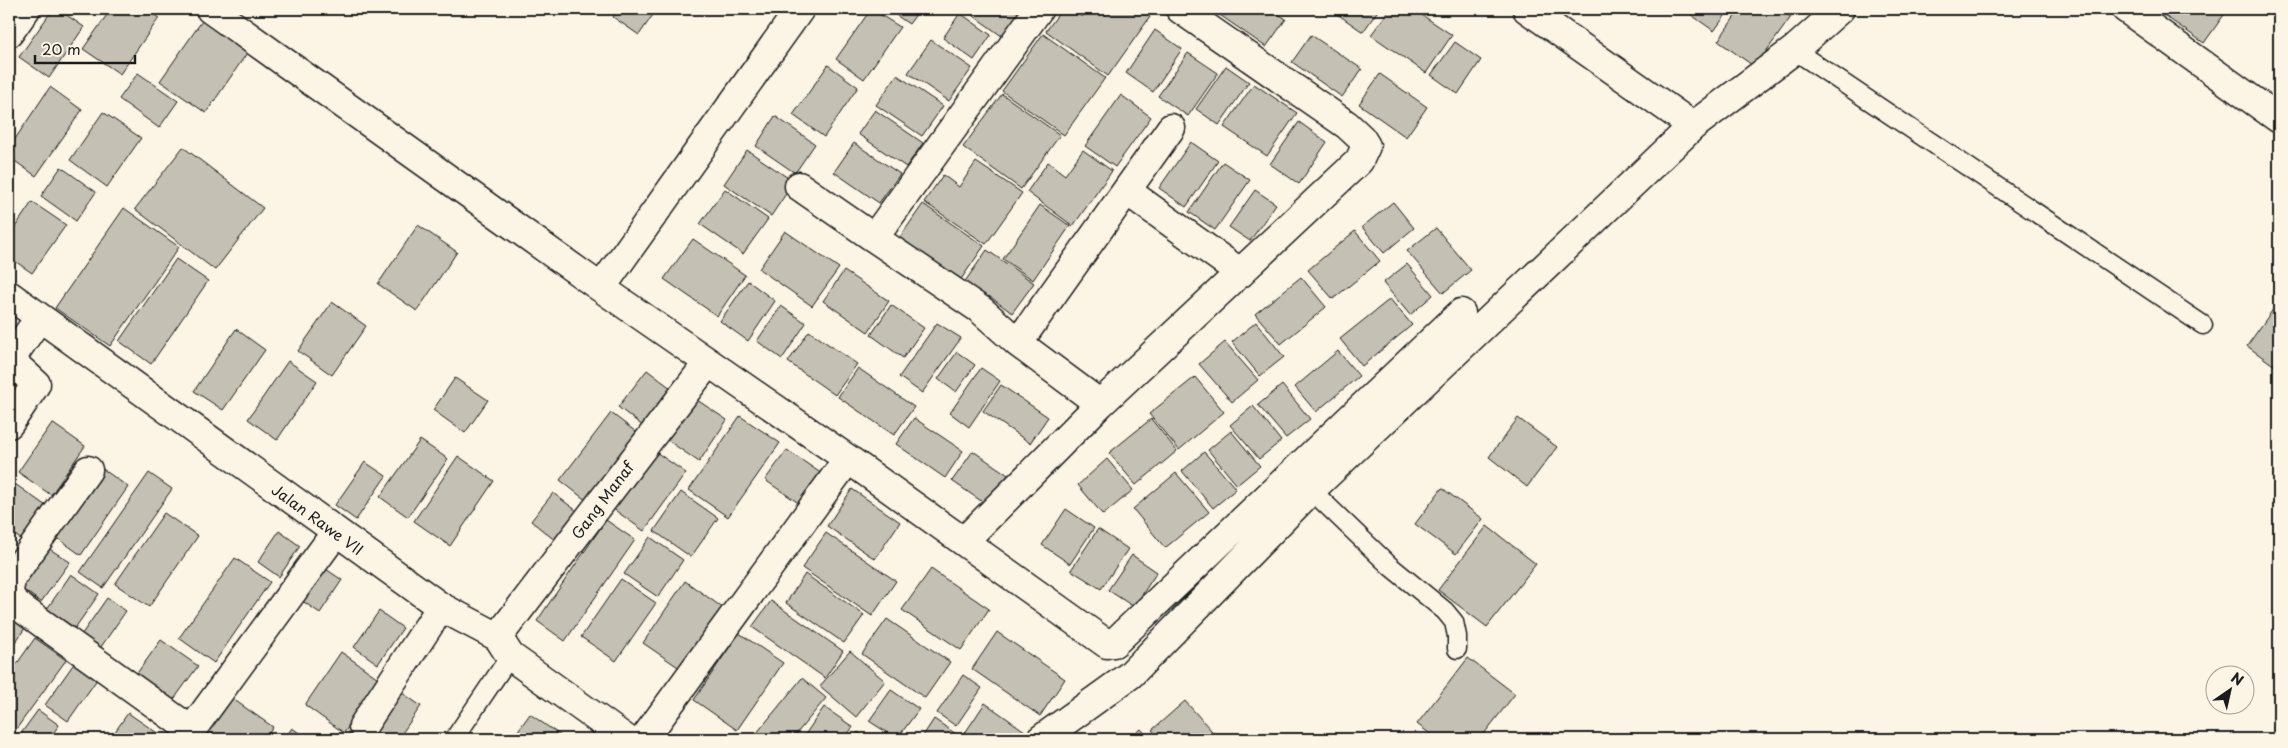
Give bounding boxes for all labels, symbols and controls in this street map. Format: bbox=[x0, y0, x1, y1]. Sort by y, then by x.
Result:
scale bar bbox=[35, 32, 135, 64]
text: 20 m bbox=[42, 37, 81, 60]
street label: Gang Manaf bbox=[565, 456, 639, 544]
street label: Jalan Rawe VII bbox=[267, 478, 369, 560]
north arrow bbox=[2206, 666, 2256, 716]
text: N bbox=[2227, 667, 2248, 691]

